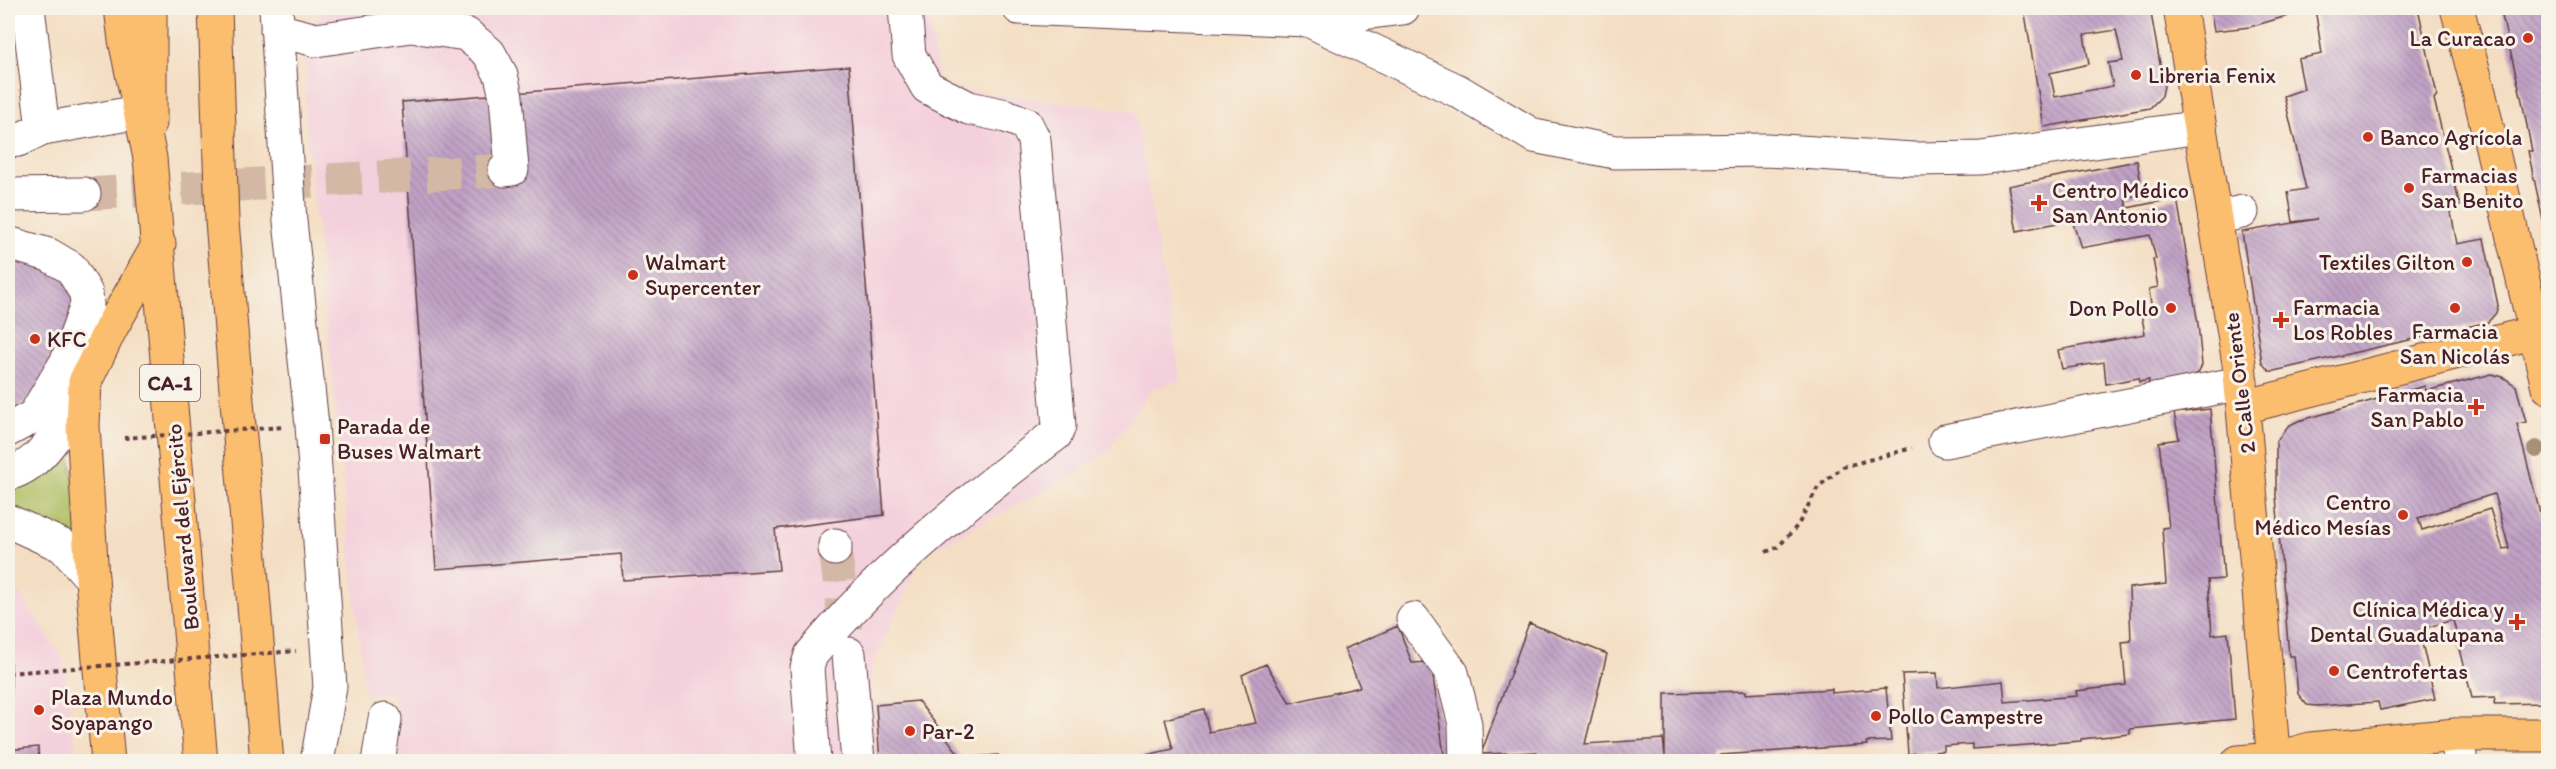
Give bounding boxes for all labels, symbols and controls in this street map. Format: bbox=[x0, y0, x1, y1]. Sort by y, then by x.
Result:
place label: La Curacao bbox=[2410, 25, 2516, 52]
marker: La Curacao bbox=[2521, 31, 2535, 45]
place label: Libreria Fenix bbox=[2148, 62, 2276, 89]
marker: Libreria Fenix bbox=[2129, 68, 2143, 82]
place label: Banco Agrícola bbox=[2380, 124, 2522, 151]
marker: Banco Agrícola bbox=[2361, 130, 2375, 144]
place label: Farmacias San Benito bbox=[2421, 162, 2523, 214]
place label: Centro Médico San Antonio bbox=[2052, 177, 2189, 229]
marker: Farmacias San Benito bbox=[2402, 181, 2416, 195]
marker: Centro Médico San Antonio bbox=[2030, 194, 2048, 212]
place label: Walmart Supercenter bbox=[645, 249, 761, 301]
place label: Textiles Gilton bbox=[2319, 249, 2456, 276]
marker: Textiles Gilton bbox=[2460, 255, 2474, 269]
marker: Walmart Supercenter bbox=[626, 268, 640, 282]
place label: Farmacia Los Robles bbox=[2293, 294, 2393, 346]
place label: Don Pollo bbox=[2068, 295, 2159, 322]
marker: Don Pollo bbox=[2164, 301, 2178, 315]
marker: Farmacia San Nicolás bbox=[2448, 301, 2462, 315]
street label: 2 Calle Oriente bbox=[2217, 311, 2262, 455]
marker: Farmacia Los Robles bbox=[2274, 313, 2288, 327]
place label: Farmacia San Nicolás bbox=[2400, 318, 2510, 370]
place label: KFC bbox=[47, 326, 87, 353]
marker: KFC bbox=[28, 332, 42, 346]
road number: CA-1 bbox=[140, 365, 200, 401]
place label: Farmacia San Pablo bbox=[2371, 381, 2465, 433]
marker: Farmacia San Pablo bbox=[2469, 400, 2483, 414]
place label: Parada de Buses Walmart bbox=[337, 413, 481, 465]
street label: Boulevard del Ejército bbox=[160, 423, 205, 631]
marker: Parada de Buses Walmart bbox=[318, 432, 332, 446]
place label: Centro Médico Mesías bbox=[2255, 489, 2391, 541]
marker: Centro Médico Mesías bbox=[2396, 508, 2410, 522]
place label: Clínica Médica y Dental Guadalupana bbox=[2310, 596, 2505, 648]
marker: Clínica Médica y Dental Guadalupana bbox=[2508, 613, 2526, 631]
place label: Centrofertas bbox=[2346, 658, 2468, 685]
marker: Centrofertas bbox=[2327, 664, 2341, 678]
place label: Plaza Mundo Soyapango bbox=[51, 684, 173, 736]
marker: Plaza Mundo Soyapango bbox=[32, 703, 46, 717]
place label: Pollo Campestre bbox=[1888, 703, 2043, 730]
marker: Pollo Campestre bbox=[1869, 709, 1883, 723]
place label: Par-2 bbox=[922, 718, 975, 745]
marker: Par-2 bbox=[903, 724, 917, 738]

